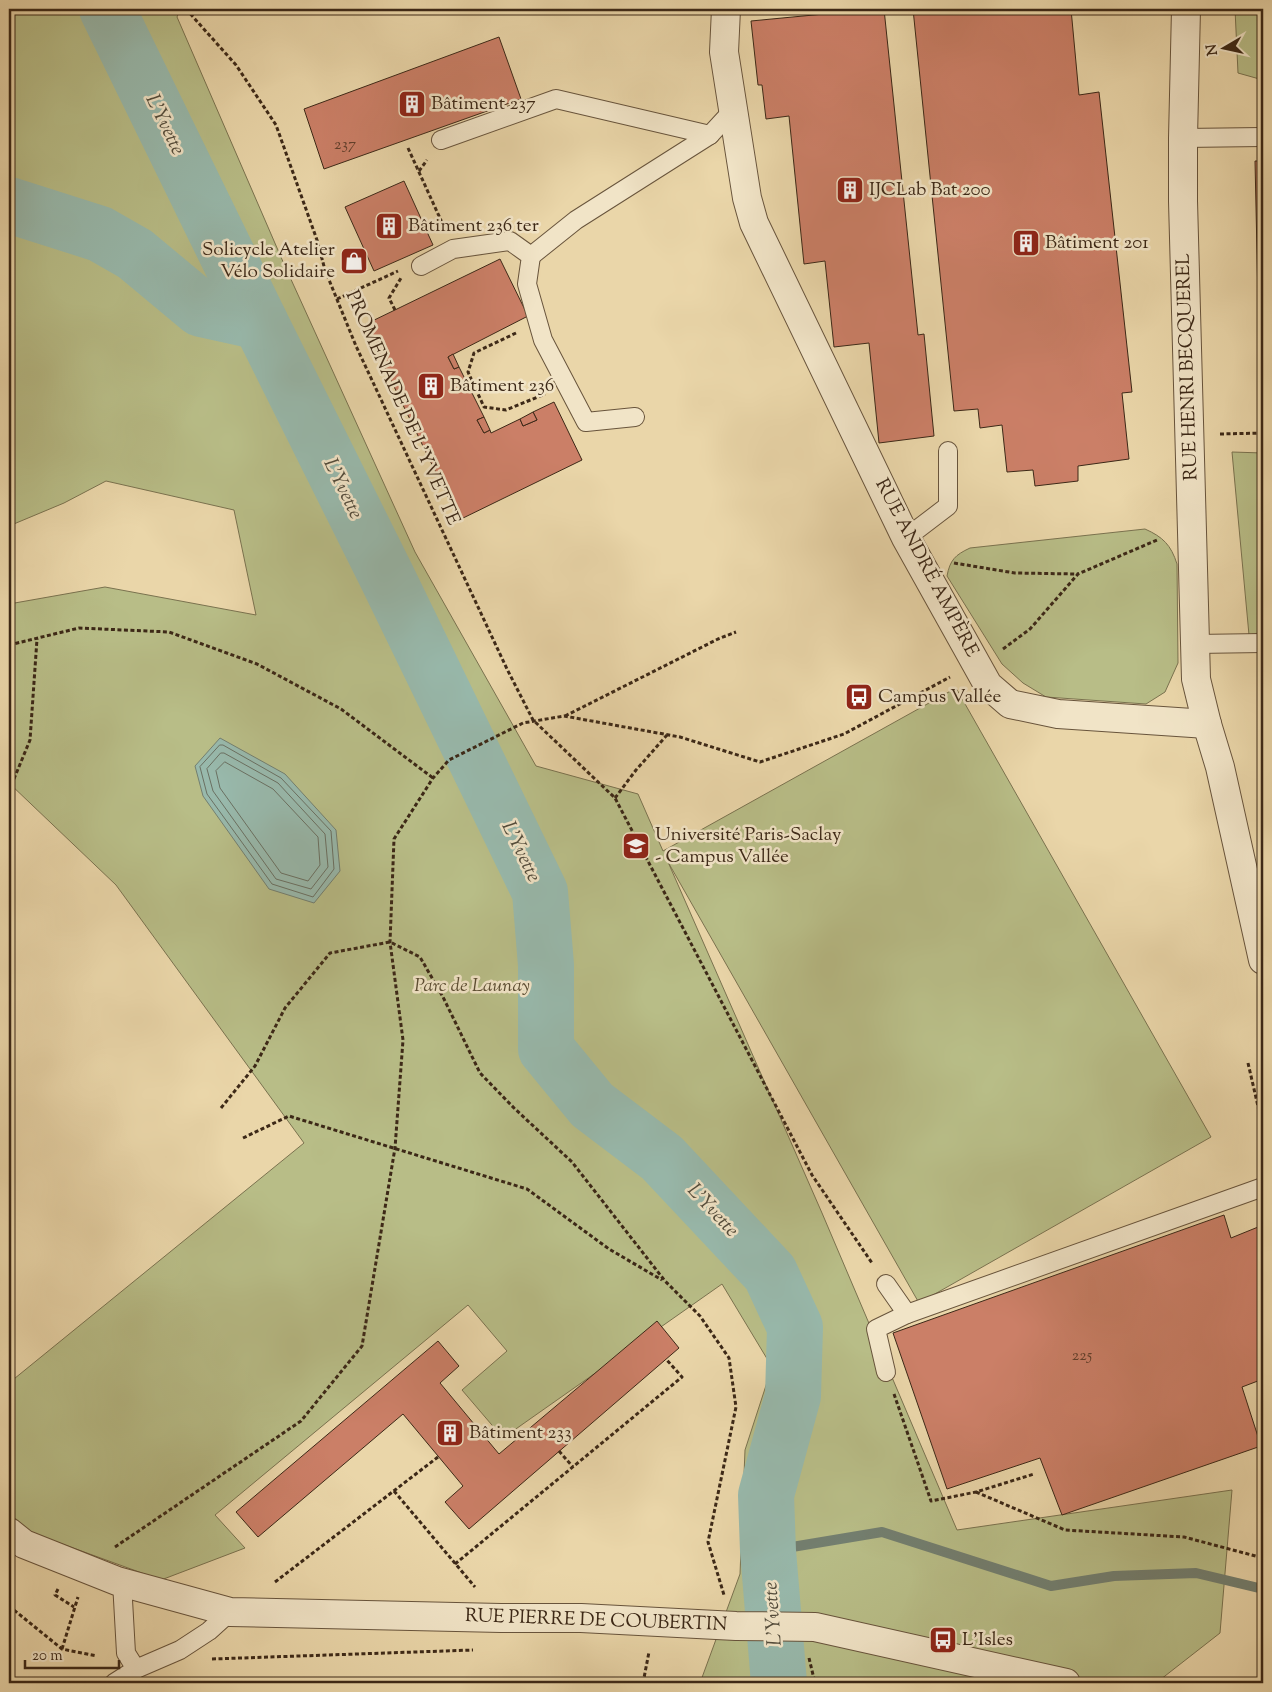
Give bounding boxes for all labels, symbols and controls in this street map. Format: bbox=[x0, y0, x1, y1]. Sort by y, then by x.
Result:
north arrow bbox=[1200, 22, 1250, 72]
text: N bbox=[1202, 43, 1224, 57]
building icon: Bâtiment 237 bbox=[397, 89, 427, 119]
water label: L'Yvette bbox=[137, 90, 191, 160]
place label: Bâtiment 237 bbox=[431, 91, 536, 118]
house number: 237 bbox=[334, 134, 356, 157]
building icon: IJCLab Bat 200 bbox=[835, 175, 865, 205]
place label: IJCLab Bat 200 bbox=[869, 177, 991, 204]
building icon: Bâtiment 236 ter bbox=[374, 211, 404, 241]
place label: Bâtiment 236 ter bbox=[408, 213, 539, 240]
building icon: Bâtiment 201 bbox=[1011, 228, 1041, 258]
place label: Bâtiment 201 bbox=[1045, 230, 1149, 257]
place label: Solicycle Atelier Vélo Solidaire bbox=[202, 237, 335, 286]
shop icon: Solicycle Atelier Vélo Solidaire bbox=[339, 246, 369, 276]
street label: RUE HENRI BECQUEREL bbox=[1171, 252, 1205, 481]
street label: PROMENADE DE L'YVETTE bbox=[338, 286, 466, 530]
building icon: Bâtiment 236 bbox=[416, 371, 446, 401]
place label: Bâtiment 236 bbox=[450, 373, 554, 400]
water label: L'Yvette bbox=[315, 454, 369, 524]
street label: RUE ANDRÉ AMPÈRE bbox=[867, 474, 985, 662]
bus stop icon: Campus Vallée bbox=[844, 682, 874, 712]
place label: Campus Vallée bbox=[878, 684, 1002, 711]
water label: L'Yvette bbox=[493, 817, 547, 887]
place label: Université Paris-Saclay - Campus Vallée bbox=[655, 822, 842, 871]
school or university icon: Université Paris-Saclay - Campus Vallée bbox=[621, 831, 651, 861]
park label: Parc de Launay bbox=[414, 973, 530, 1000]
water label: L'Yvette bbox=[679, 1178, 745, 1244]
house number: 225 bbox=[1072, 1345, 1093, 1368]
building icon: Bâtiment 233 bbox=[435, 1418, 465, 1448]
place label: Bâtiment 233 bbox=[469, 1420, 572, 1447]
water label: L'Yvette bbox=[757, 1581, 791, 1647]
street label: RUE PIERRE DE COUBERTIN bbox=[464, 1603, 728, 1639]
bus stop icon: L'Isles bbox=[928, 1625, 958, 1655]
place label: L'Isles bbox=[962, 1627, 1013, 1654]
scale bar bbox=[25, 1637, 119, 1669]
text: 20 m bbox=[32, 1646, 63, 1667]

